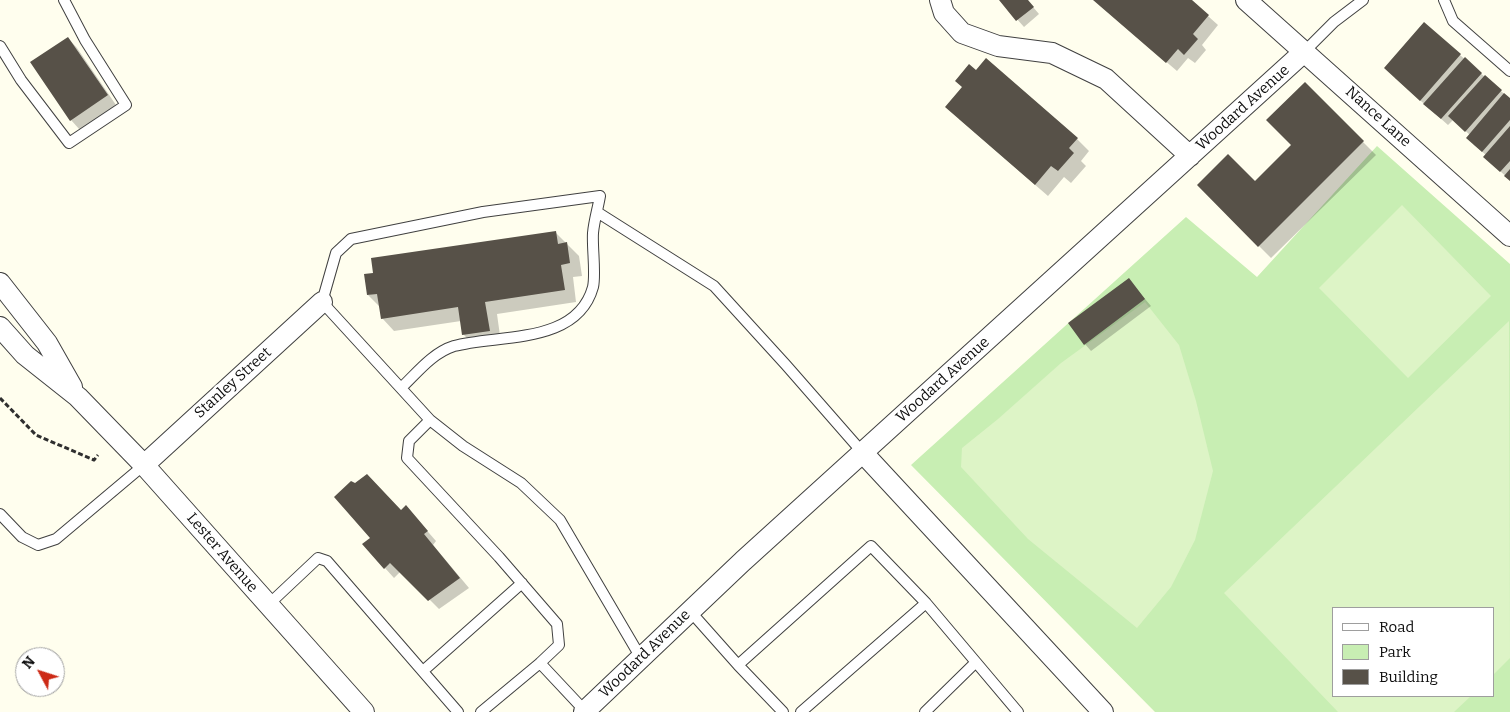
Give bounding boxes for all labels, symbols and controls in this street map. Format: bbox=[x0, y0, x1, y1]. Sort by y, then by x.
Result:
street label: Woodard Avenue bbox=[1193, 61, 1293, 155]
street label: Nance Lane bbox=[1342, 83, 1414, 151]
street label: Woodard Avenue bbox=[893, 333, 993, 427]
street label: Stanley Street bbox=[191, 344, 275, 422]
street label: Lester Avenue bbox=[183, 510, 261, 596]
street label: Woodard Avenue bbox=[596, 606, 694, 702]
legend bbox=[1332, 607, 1495, 697]
text: Road bbox=[1379, 618, 1414, 636]
text: Park bbox=[1379, 643, 1411, 661]
north arrow bbox=[15, 647, 65, 697]
text: N bbox=[19, 653, 39, 672]
text: Building bbox=[1379, 668, 1438, 686]

